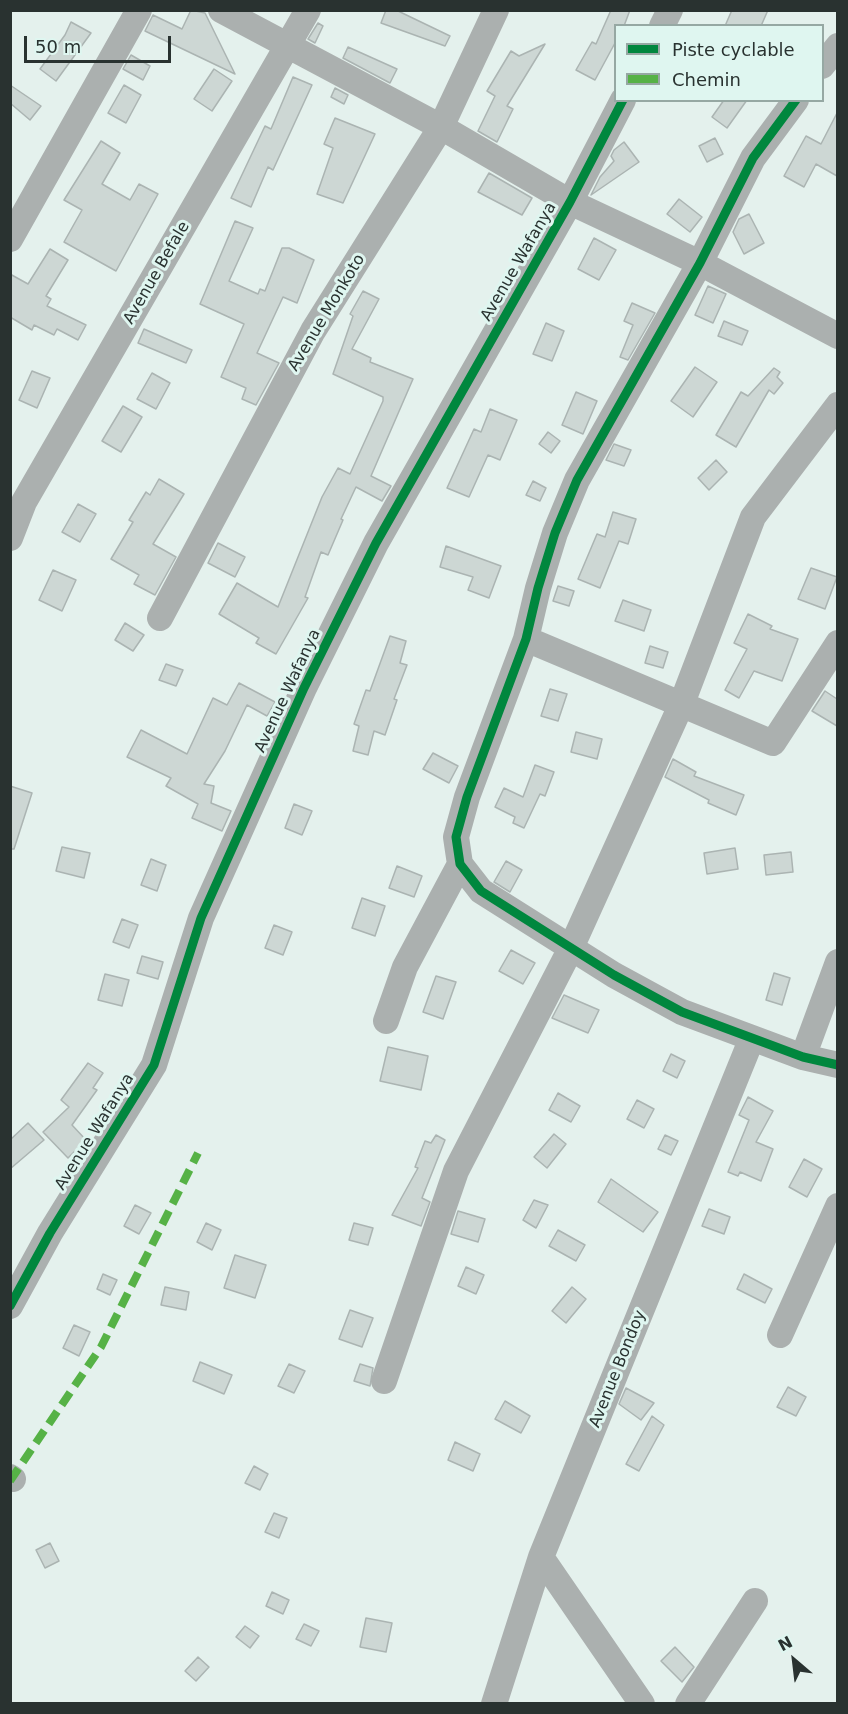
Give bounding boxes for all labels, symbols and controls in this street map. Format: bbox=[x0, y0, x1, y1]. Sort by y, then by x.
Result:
scale bar bbox=[27, 24, 174, 62]
legend bbox=[614, 24, 824, 102]
text: 50 m bbox=[35, 36, 81, 57]
text: Piste cyclable bbox=[672, 39, 795, 60]
text: Chemin bbox=[672, 69, 741, 90]
street label: Avenue Wafanya bbox=[477, 199, 561, 325]
street label: Avenue Befale bbox=[120, 218, 194, 328]
street label: Avenue Monkoto bbox=[285, 251, 369, 375]
street label: Avenue Wafanya bbox=[251, 626, 325, 756]
street label: Avenue Wafanya bbox=[51, 1070, 139, 1194]
street label: Avenue Bondoy bbox=[586, 1308, 650, 1430]
north arrow bbox=[764, 1630, 824, 1690]
text: N bbox=[775, 1632, 796, 1655]

